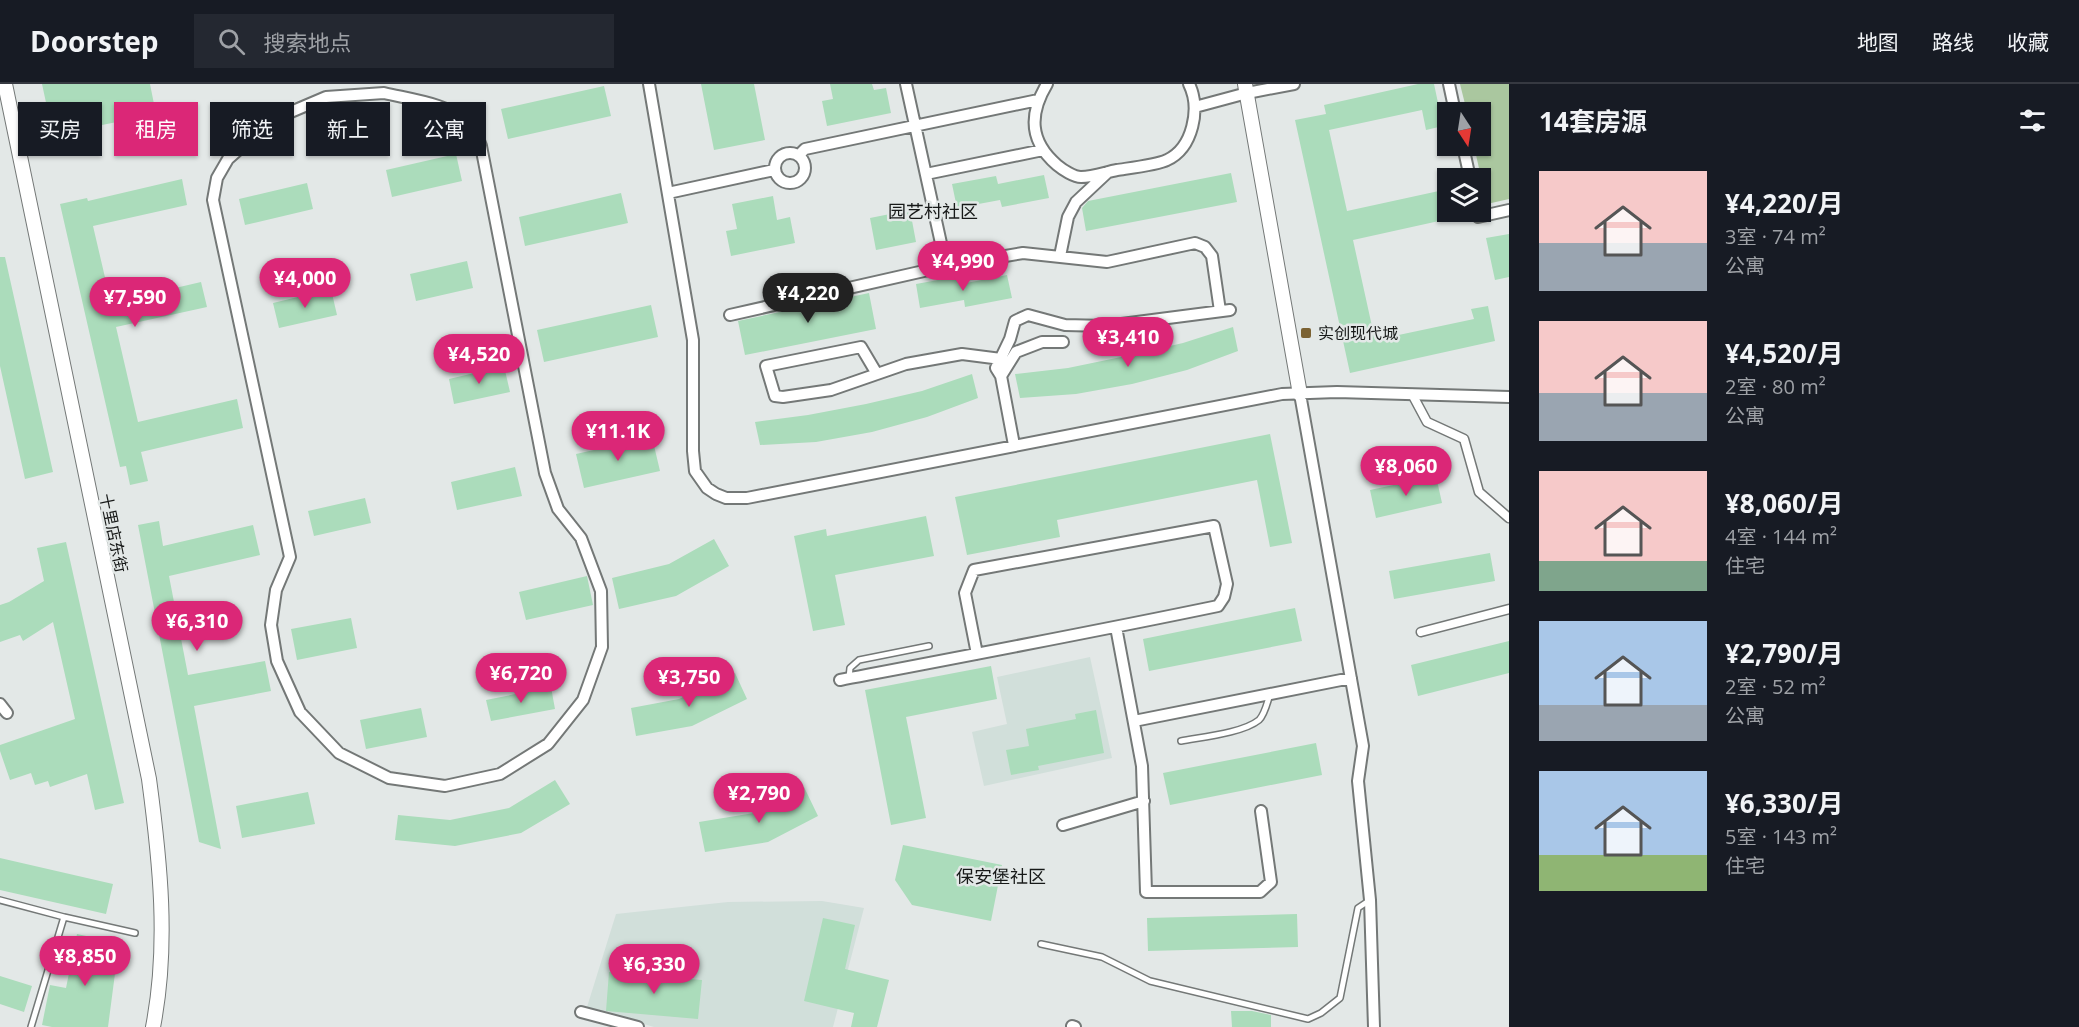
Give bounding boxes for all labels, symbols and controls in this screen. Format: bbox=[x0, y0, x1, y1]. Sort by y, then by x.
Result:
search box bbox=[194, 14, 614, 68]
text: Doorstep bbox=[30, 22, 158, 60]
icon: search bbox=[215, 25, 248, 58]
text: 搜索地点 bbox=[263, 27, 351, 57]
text: 地图 bbox=[1857, 28, 1899, 56]
text: 路线 bbox=[1932, 28, 1974, 56]
text: 收藏 bbox=[2007, 28, 2049, 56]
chip: 买房 bbox=[18, 102, 102, 156]
chip: 租房 bbox=[114, 102, 198, 156]
chip: 筛选 bbox=[210, 102, 294, 156]
chip: 新上 bbox=[306, 102, 390, 156]
chip: 公寓 bbox=[402, 102, 486, 156]
north arrow bbox=[1437, 102, 1491, 156]
map controls bbox=[1437, 102, 1491, 222]
text: 14套房源 bbox=[1539, 103, 1647, 139]
icon: filters bbox=[2016, 104, 2049, 137]
button: layers bbox=[1437, 168, 1491, 222]
text: ¥4,220/月 bbox=[1725, 185, 1844, 221]
icon: home bbox=[1587, 195, 1659, 267]
district label: 园艺村社区 bbox=[888, 199, 978, 223]
text: 3室 · 74 m² bbox=[1725, 223, 1826, 250]
pin: ¥4,990 bbox=[914, 241, 1012, 292]
text: ¥4,990 bbox=[932, 247, 994, 274]
text: 公寓 bbox=[1725, 252, 1765, 279]
pin: ¥4,000 bbox=[256, 258, 354, 309]
text: ¥4,000 bbox=[274, 264, 336, 291]
pin: ¥4,220 bbox=[759, 273, 857, 324]
pin: ¥7,590 bbox=[86, 277, 184, 328]
text: ¥4,220 bbox=[777, 279, 839, 306]
text: ¥7,590 bbox=[104, 283, 166, 310]
pin: ¥3,410 bbox=[1079, 317, 1177, 368]
place label: 实创现代城 bbox=[1318, 322, 1398, 344]
text: ¥3,410 bbox=[1097, 323, 1159, 350]
marker: 实创现代城 bbox=[1299, 326, 1313, 340]
pin: ¥4,520 bbox=[430, 334, 528, 385]
text: ¥4,520/月 bbox=[1725, 335, 1844, 371]
text: ¥4,520 bbox=[448, 340, 510, 367]
icon: home bbox=[1587, 345, 1659, 417]
text: 2室 · 80 m² bbox=[1725, 373, 1826, 400]
text: 公寓 bbox=[1725, 402, 1765, 429]
pin: ¥11.1K bbox=[569, 411, 667, 462]
text: ¥11.1K bbox=[586, 417, 650, 444]
pin: ¥8,060 bbox=[1357, 446, 1455, 497]
text: ¥8,060 bbox=[1375, 452, 1437, 479]
text: ¥8,060/月 bbox=[1725, 485, 1844, 521]
street label: 十里店东街 bbox=[95, 492, 133, 574]
icon: home bbox=[1587, 495, 1659, 567]
text: 4室 · 144 m² bbox=[1725, 523, 1837, 550]
text: 住宅 bbox=[1725, 552, 1765, 579]
pin: ¥6,310 bbox=[148, 601, 246, 652]
text: ¥6,310 bbox=[166, 607, 228, 634]
text: ¥2,790/月 bbox=[1725, 635, 1844, 671]
icon: home bbox=[1587, 645, 1659, 717]
pin: ¥6,720 bbox=[472, 653, 570, 704]
pin: ¥3,750 bbox=[640, 657, 738, 708]
text: ¥6,720 bbox=[490, 659, 552, 686]
text: ¥3,750 bbox=[658, 663, 720, 690]
text: 2室 · 52 m² bbox=[1725, 673, 1826, 700]
text: 公寓 bbox=[1725, 702, 1765, 729]
pin: ¥2,790 bbox=[710, 773, 808, 824]
text: ¥2,790 bbox=[728, 779, 790, 806]
text: ¥6,330/月 bbox=[1725, 785, 1844, 821]
icon: home bbox=[1587, 795, 1659, 867]
text: 5室 · 143 m² bbox=[1725, 823, 1837, 850]
text: 住宅 bbox=[1725, 852, 1765, 879]
district label: 保安堡社区 bbox=[956, 864, 1046, 888]
pin: ¥8,850 bbox=[36, 936, 134, 987]
text: ¥8,850 bbox=[54, 942, 116, 969]
pin: ¥6,330 bbox=[605, 944, 703, 995]
text: ¥6,330 bbox=[623, 950, 685, 977]

